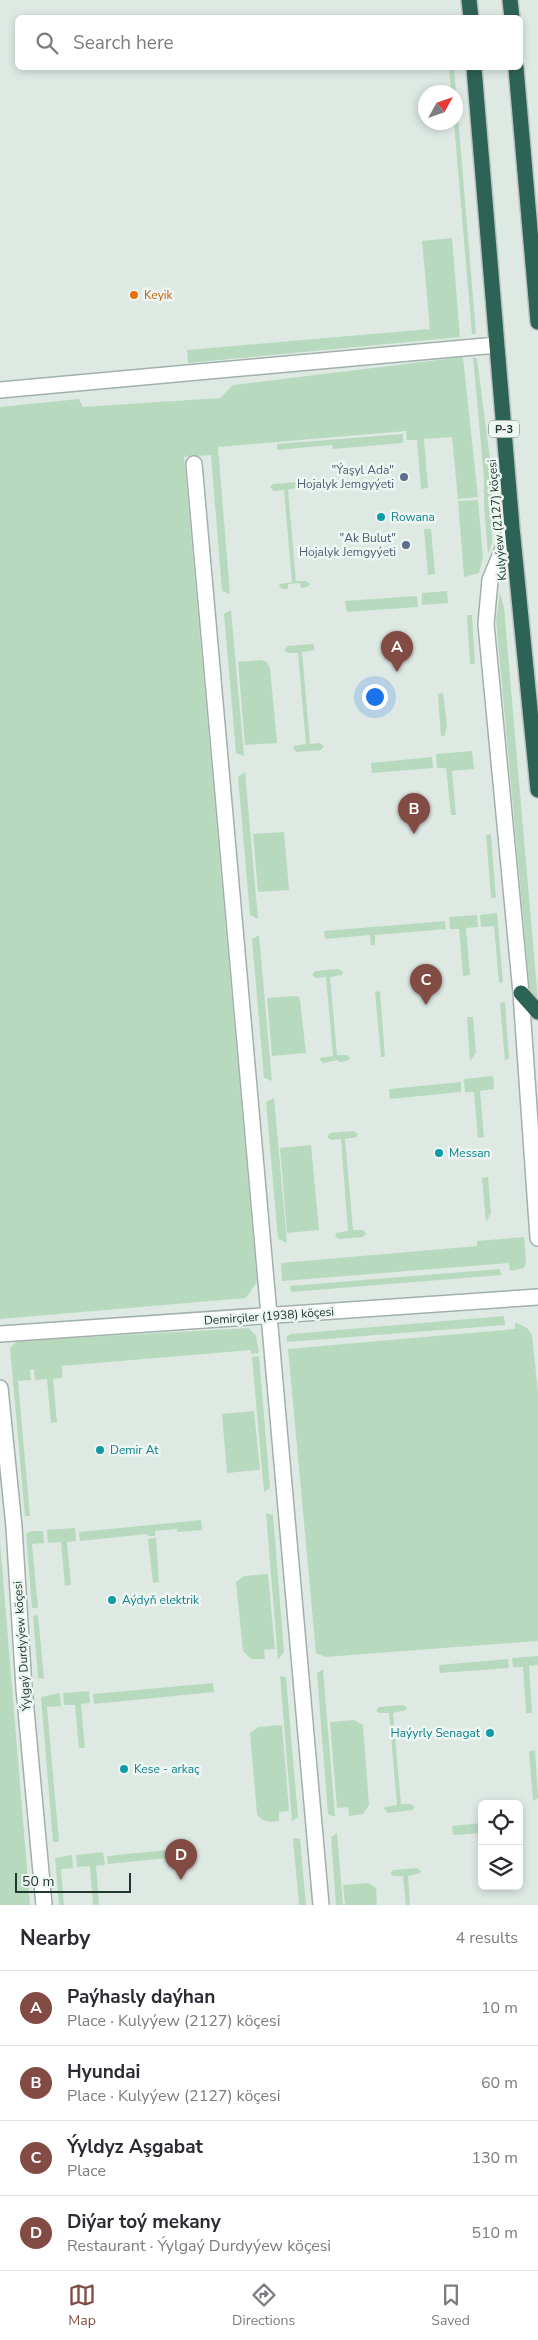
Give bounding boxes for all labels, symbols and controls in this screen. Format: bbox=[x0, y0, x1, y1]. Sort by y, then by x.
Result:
search box bbox=[15, 15, 523, 70]
icon: search bbox=[33, 29, 61, 57]
text: Search here bbox=[73, 30, 174, 56]
north arrow bbox=[418, 85, 463, 130]
place label: Keyik bbox=[144, 287, 174, 303]
marker: Keyik bbox=[128, 289, 140, 301]
road number: P-3 bbox=[489, 420, 519, 438]
street label: Kulyýew (2127) köçesi bbox=[484, 459, 510, 581]
place label: "Ýaşyl Ada" Hojalyk Jemgyýeti bbox=[297, 462, 394, 492]
marker: "Ýaşyl Ada" Hojalyk Jemgyýeti bbox=[398, 471, 410, 483]
place label: Rowana bbox=[391, 509, 435, 525]
marker: Rowana bbox=[375, 511, 387, 523]
place label: "Ak Bulut" Hojalyk Jemgyýeti bbox=[299, 530, 396, 560]
marker: "Ak Bulut" Hojalyk Jemgyýeti bbox=[400, 539, 412, 551]
pin: A bbox=[381, 631, 413, 672]
your location bbox=[362, 684, 388, 710]
pin: B bbox=[398, 793, 430, 834]
pin: C bbox=[410, 964, 442, 1005]
place label: Messan bbox=[449, 1145, 490, 1161]
marker: Messan bbox=[433, 1147, 445, 1159]
street label: Demirçiler (1938) köçesi bbox=[203, 1303, 335, 1329]
place label: Demir At bbox=[110, 1442, 159, 1458]
marker: Demir At bbox=[94, 1444, 106, 1456]
street label: Ýylgaý Durdyýew köçesi bbox=[9, 1580, 35, 1713]
place label: Aýdyň elektrik bbox=[122, 1592, 200, 1608]
marker: Aýdyň elektrik bbox=[106, 1594, 118, 1606]
place label: Haýyrly Senagat bbox=[391, 1725, 481, 1741]
marker: Haýyrly Senagat bbox=[484, 1727, 496, 1739]
place label: Kese - arkaç bbox=[134, 1761, 200, 1777]
marker: Kese - arkaç bbox=[118, 1763, 130, 1775]
map controls bbox=[478, 1800, 523, 1890]
button: locate bbox=[478, 1800, 523, 1845]
pin: D bbox=[165, 1839, 197, 1880]
button: layers bbox=[478, 1845, 523, 1890]
scale bar bbox=[15, 1870, 131, 1893]
text: 50 m bbox=[22, 1872, 54, 1891]
text: Nearby bbox=[20, 1924, 90, 1952]
text: 4 results bbox=[456, 1927, 518, 1949]
text: Paýhasly daýhan bbox=[67, 1984, 215, 2010]
text: A bbox=[30, 1997, 42, 2019]
text: 10 m bbox=[481, 1997, 518, 2019]
text: Place · Kulyýew (2127) köçesi bbox=[67, 2010, 280, 2032]
text: Hyundai bbox=[67, 2059, 140, 2085]
text: B bbox=[30, 2072, 42, 2094]
text: 60 m bbox=[481, 2072, 518, 2094]
text: Place · Kulyýew (2127) köçesi bbox=[67, 2085, 280, 2107]
text: Ýyldyz Aşgabat bbox=[67, 2134, 203, 2160]
text: C bbox=[31, 2147, 41, 2169]
text: 130 m bbox=[471, 2147, 518, 2169]
text: Place bbox=[67, 2160, 106, 2182]
text: Diýar toý mekany bbox=[67, 2209, 221, 2235]
text: D bbox=[30, 2222, 42, 2244]
text: 510 m bbox=[471, 2222, 518, 2244]
text: Restaurant · Ýylgaý Durdyýew köçesi bbox=[67, 2235, 331, 2257]
tab: Map bbox=[68, 2281, 96, 2330]
tab: Directions bbox=[232, 2281, 295, 2330]
tab: Saved bbox=[431, 2281, 470, 2330]

